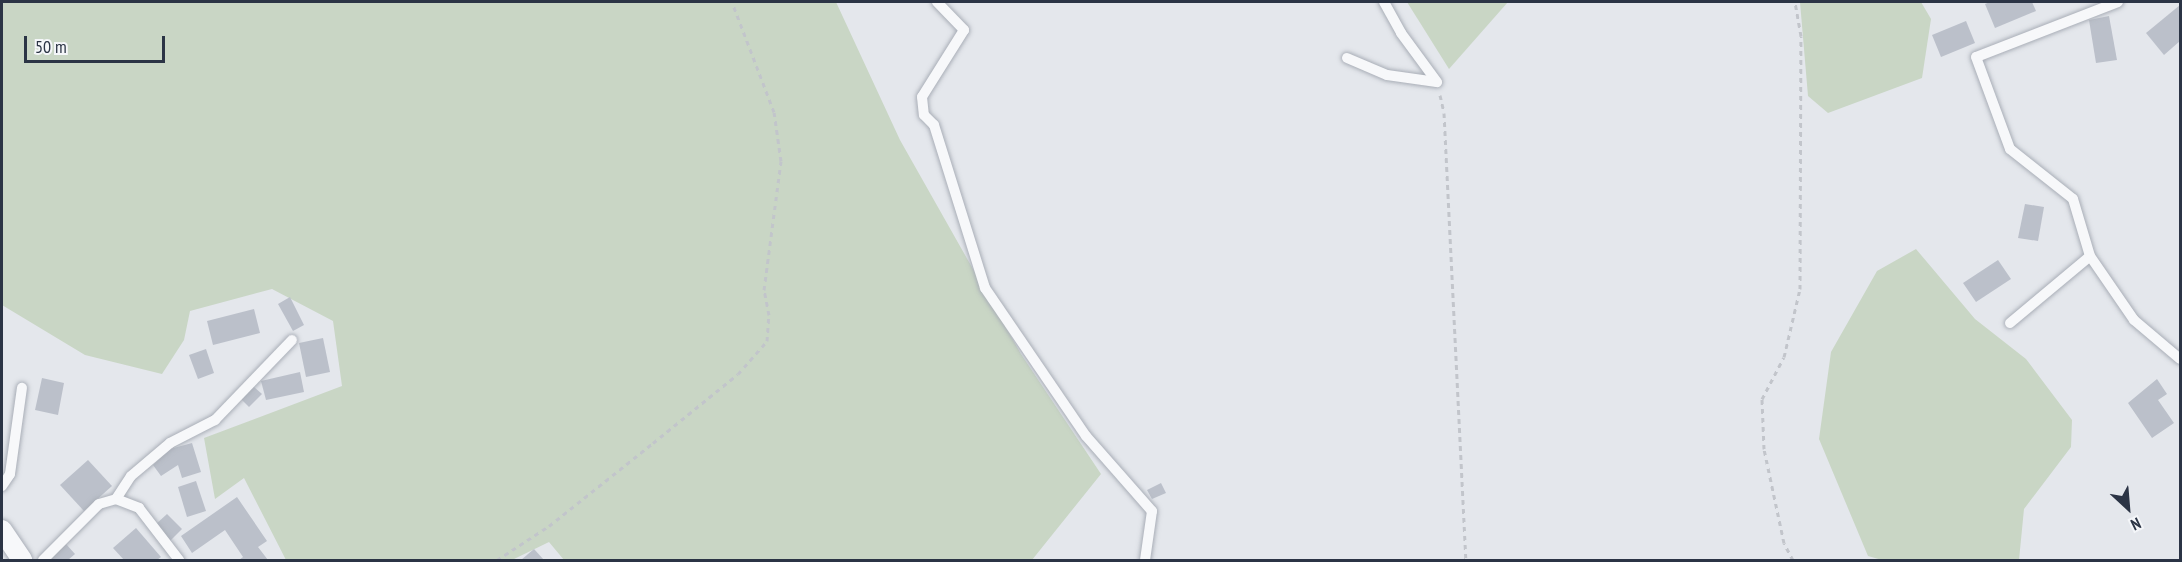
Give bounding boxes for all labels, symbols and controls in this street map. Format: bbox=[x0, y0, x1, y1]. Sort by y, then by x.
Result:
scale bar bbox=[27, 24, 168, 62]
text: 50 m bbox=[35, 35, 67, 58]
north arrow bbox=[2098, 478, 2158, 538]
text: N bbox=[2128, 513, 2144, 535]

